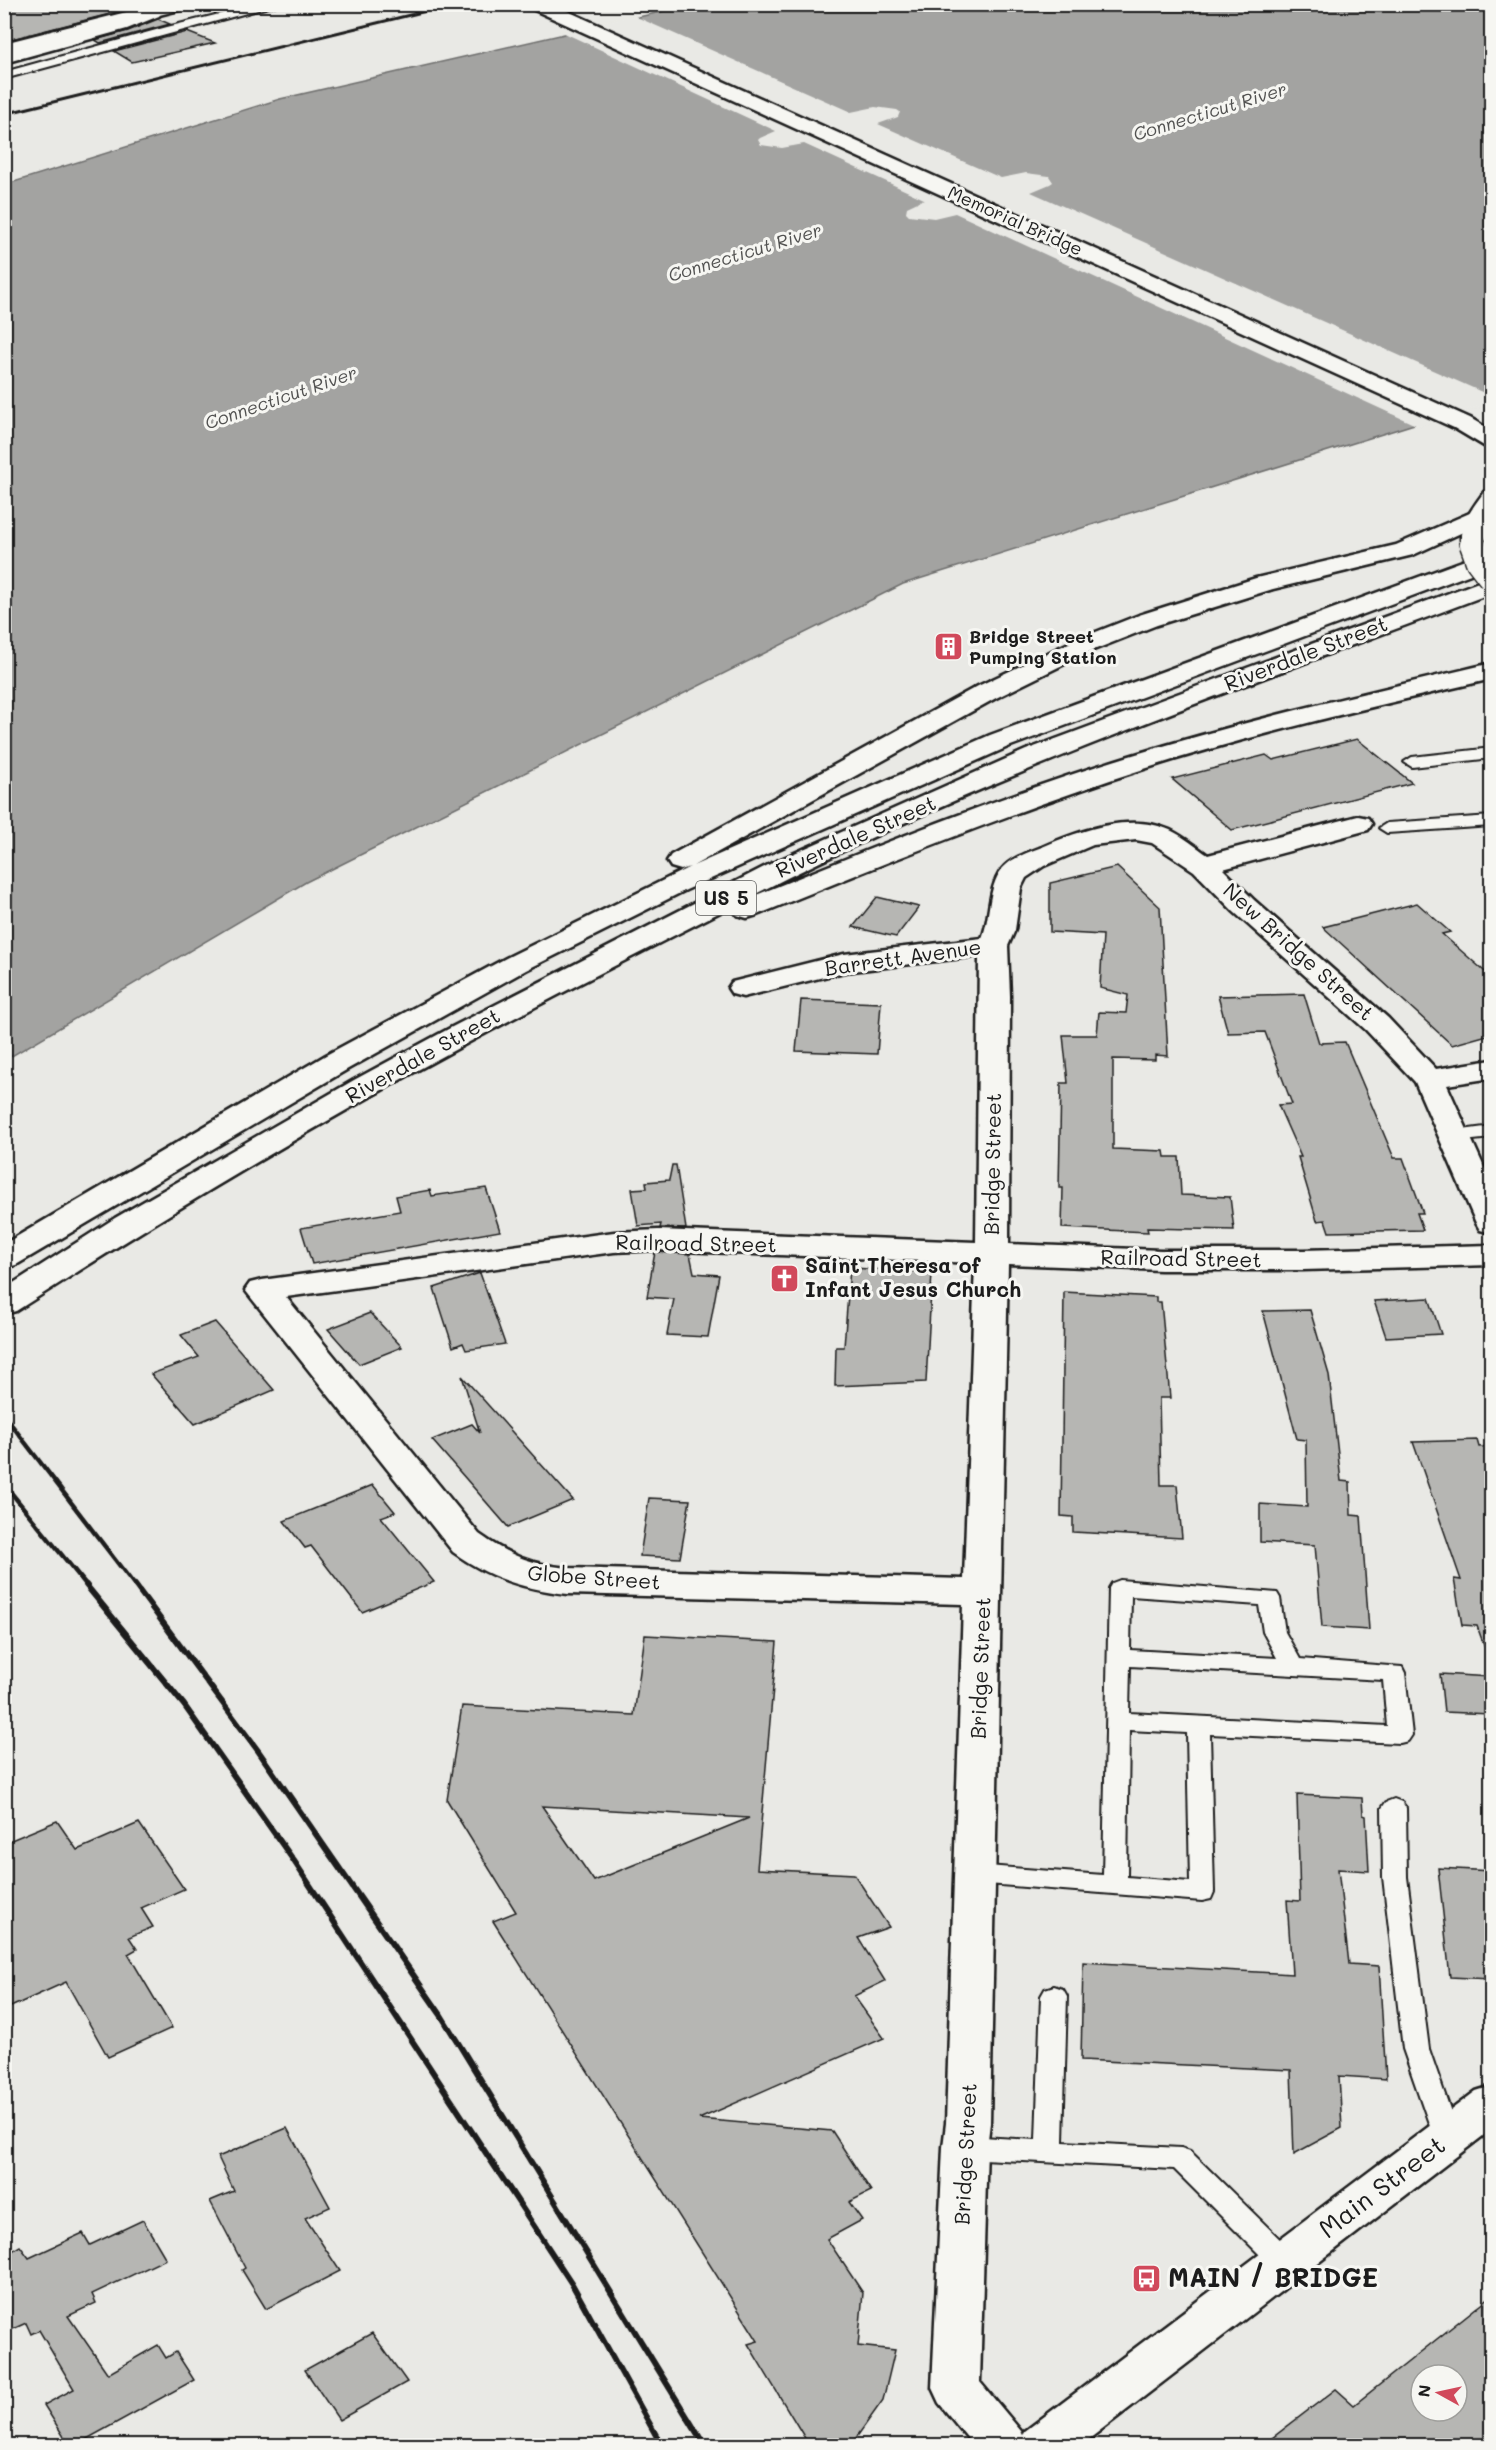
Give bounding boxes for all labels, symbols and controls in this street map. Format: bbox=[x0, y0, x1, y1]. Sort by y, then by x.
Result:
water label: Connecticut River bbox=[1130, 76, 1289, 146]
street label: Memorial Bridge bbox=[944, 180, 1087, 261]
water label: Connecticut River bbox=[665, 217, 824, 287]
water label: Connecticut River bbox=[201, 360, 360, 434]
street label: Riverdale Street bbox=[1220, 609, 1391, 696]
place label: Bridge Street Pumping Station bbox=[969, 624, 1117, 669]
building icon: Bridge Street Pumping Station bbox=[932, 631, 964, 663]
street label: Riverdale Street bbox=[771, 788, 940, 883]
street label: New Bridge Street bbox=[1218, 876, 1380, 1026]
road number: US 5 bbox=[696, 881, 756, 915]
street label: Barrett Avenue bbox=[823, 932, 983, 981]
street label: Riverdale Street bbox=[340, 1001, 504, 1108]
street label: Bridge Street bbox=[977, 1093, 1006, 1235]
street label: Railroad Street bbox=[615, 1228, 777, 1257]
street label: Railroad Street bbox=[1100, 1243, 1262, 1272]
place label: Saint Theresa of Infant Jesus Church bbox=[805, 1251, 1021, 1302]
church icon: Saint Theresa of Infant Jesus Church bbox=[768, 1262, 800, 1294]
street label: Globe Street bbox=[527, 1558, 662, 1595]
street label: Bridge Street bbox=[964, 1596, 995, 1739]
street label: Bridge Street bbox=[947, 2082, 982, 2226]
street label: Main Street bbox=[1311, 2127, 1452, 2245]
place label: MAIN / BRIDGE bbox=[1168, 2260, 1378, 2294]
bus stop icon: MAIN / BRIDGE bbox=[1131, 2262, 1163, 2294]
north arrow bbox=[1409, 2363, 1469, 2423]
text: N bbox=[1412, 2383, 1435, 2398]

